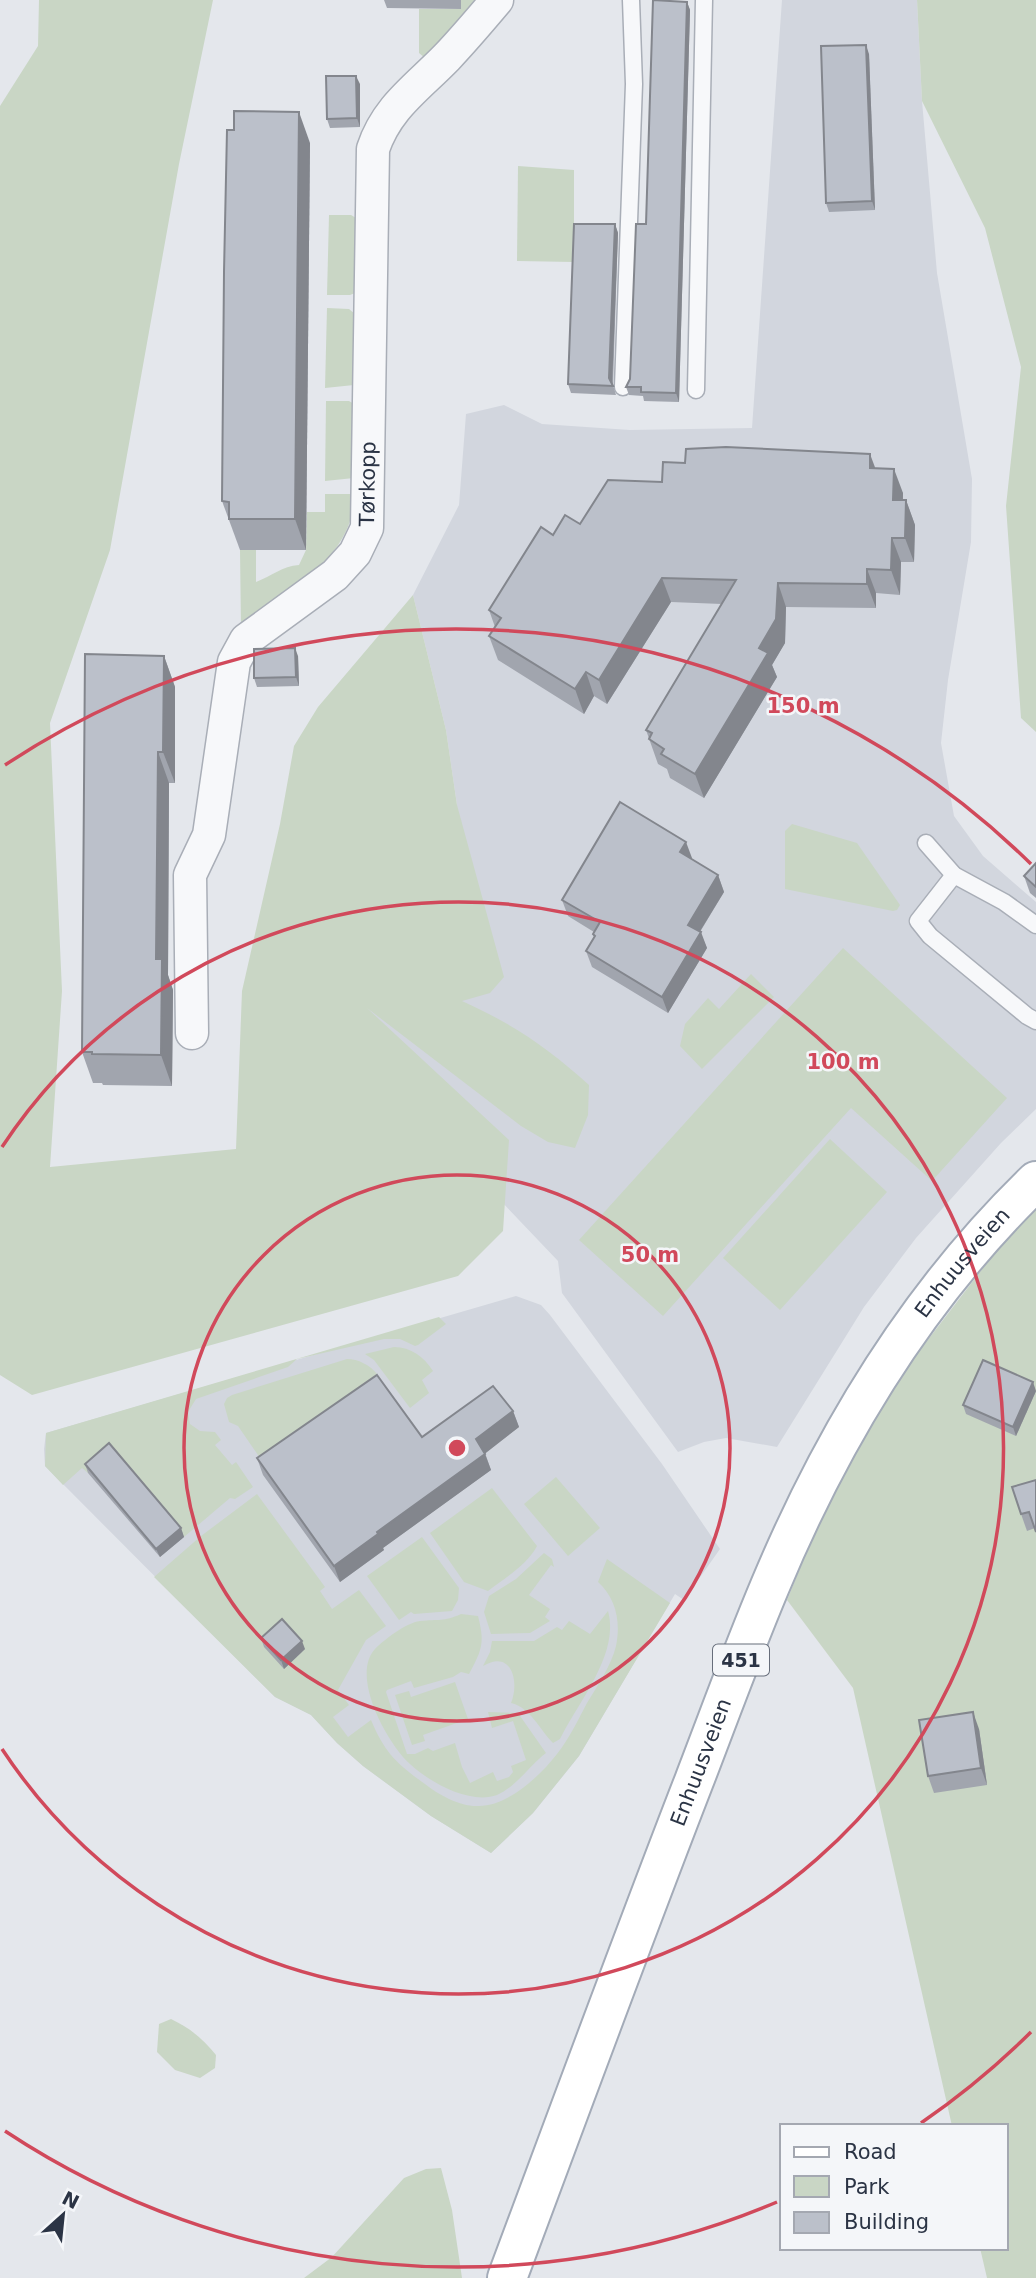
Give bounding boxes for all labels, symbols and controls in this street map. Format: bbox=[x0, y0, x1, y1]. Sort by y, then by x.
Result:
street label: Tørkopp bbox=[355, 441, 380, 528]
text: 150 m bbox=[766, 694, 840, 718]
text: 100 m bbox=[806, 1050, 880, 1074]
street label: Enhuusveien bbox=[910, 1203, 1015, 1322]
text: 50 m bbox=[621, 1243, 679, 1267]
centre of rings bbox=[445, 1436, 469, 1460]
road number: 451 bbox=[713, 1644, 769, 1676]
street label: Enhuusveien bbox=[666, 1695, 736, 1830]
legend bbox=[780, 2124, 1008, 2250]
text: Road bbox=[844, 2140, 897, 2164]
text: Park bbox=[844, 2175, 890, 2199]
north arrow bbox=[28, 2180, 98, 2250]
text: N bbox=[59, 2186, 83, 2213]
text: Building bbox=[844, 2210, 929, 2234]

